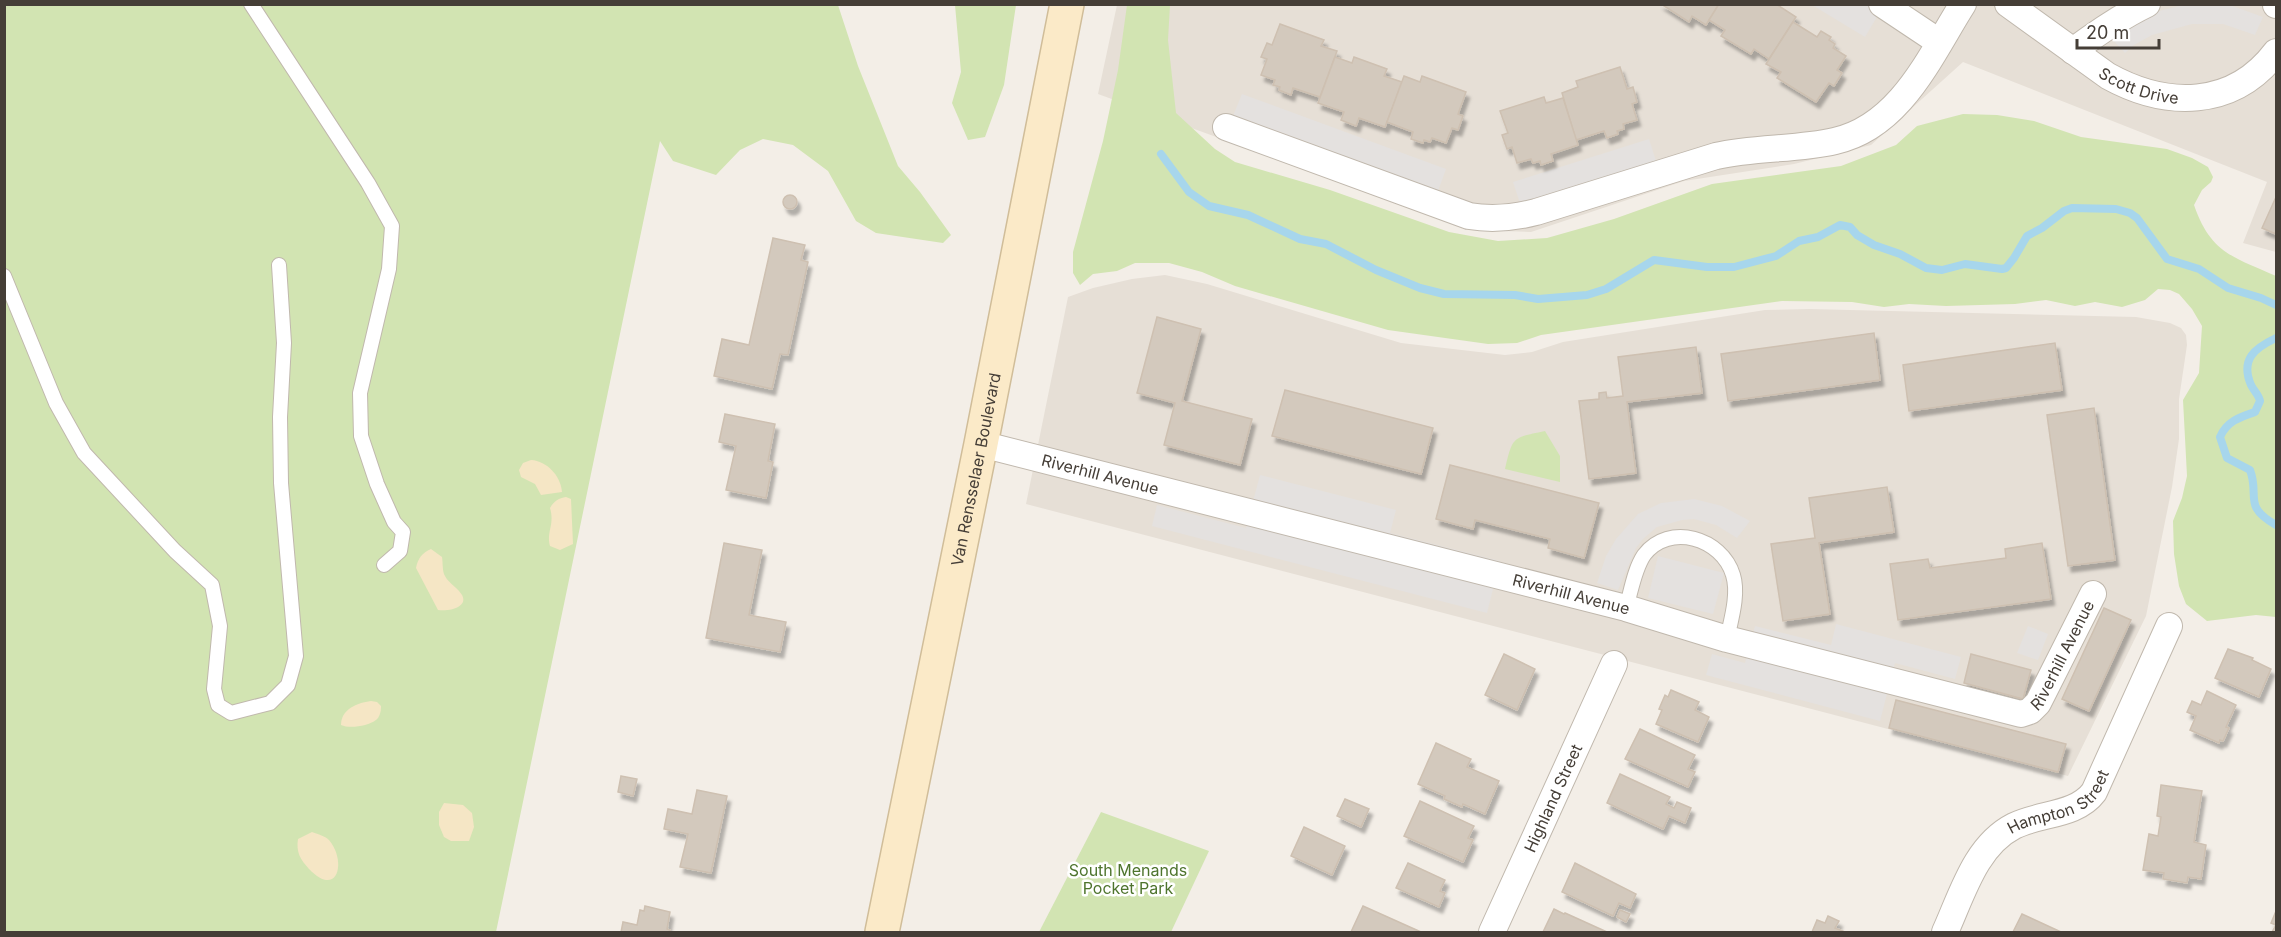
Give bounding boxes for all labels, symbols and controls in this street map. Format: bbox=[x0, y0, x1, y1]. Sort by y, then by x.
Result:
scale bar bbox=[2077, 12, 2160, 50]
text: 20 m bbox=[2086, 22, 2129, 43]
street label: Scott Drive bbox=[2095, 63, 2179, 108]
street label: Van Rensselaer Boulevard bbox=[946, 371, 1005, 568]
street label: Riverhill Avenue bbox=[1039, 450, 1161, 499]
street label: Riverhill Avenue bbox=[1510, 570, 1632, 619]
street label: Riverhill Avenue bbox=[2026, 597, 2098, 715]
street label: Highland Street bbox=[1520, 741, 1586, 856]
street label: Hampton Street bbox=[2004, 766, 2113, 838]
park label: South Menands Pocket Park bbox=[1069, 860, 1187, 898]

